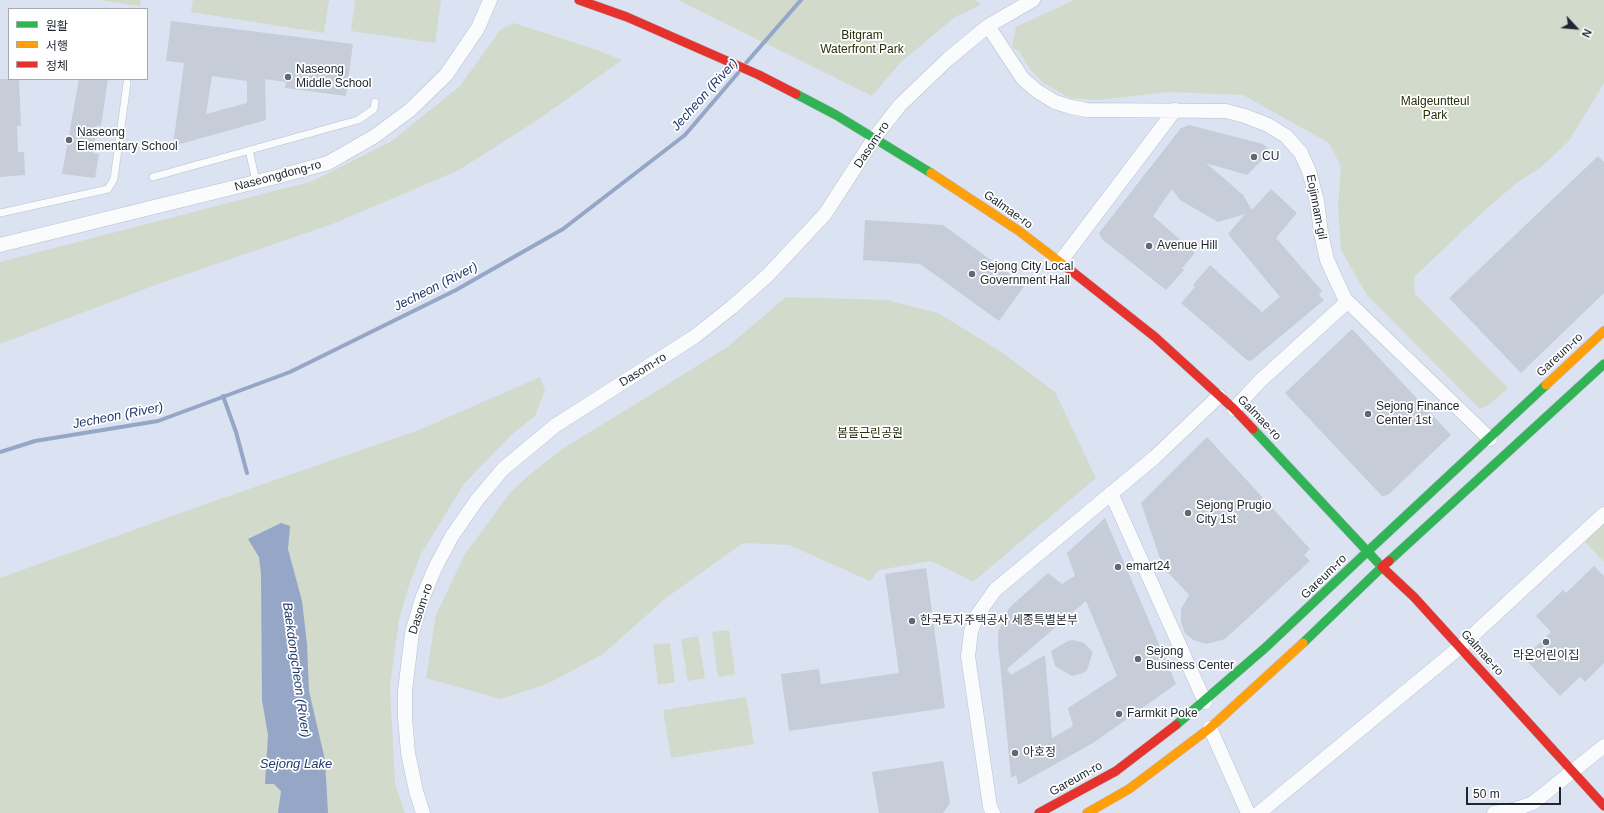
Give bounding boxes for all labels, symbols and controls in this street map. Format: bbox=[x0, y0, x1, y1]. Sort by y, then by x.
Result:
legend bbox=[8, 8, 148, 80]
north arrow bbox=[1556, 8, 1596, 48]
text: 원활 bbox=[46, 19, 68, 33]
text: N bbox=[1580, 27, 1594, 39]
park label: Bitgram Waterfront Park bbox=[820, 29, 904, 57]
text: 서행 bbox=[46, 39, 68, 53]
water label: Jecheon (River) bbox=[669, 56, 741, 134]
text: 정체 bbox=[46, 59, 68, 73]
place label: Naseong Middle School bbox=[296, 63, 371, 91]
marker: Naseong Middle School bbox=[283, 72, 293, 82]
park label: Malgeuntteul Park bbox=[1401, 95, 1469, 123]
street label: Dasom-ro bbox=[851, 119, 893, 171]
place label: Naseong Elementary School bbox=[77, 126, 178, 154]
marker: Naseong Elementary School bbox=[64, 135, 74, 145]
place label: CU bbox=[1262, 150, 1279, 164]
marker: CU bbox=[1249, 152, 1259, 162]
street label: Naseongdong-ro bbox=[233, 157, 323, 195]
street label: Eojinnam-gil bbox=[1303, 173, 1329, 241]
street label: Galmae-ro bbox=[981, 188, 1035, 232]
place label: Avenue Hill bbox=[1157, 239, 1217, 253]
marker: Avenue Hill bbox=[1144, 241, 1154, 251]
water label: Jecheon (River) bbox=[392, 259, 480, 315]
place label: Sejong City Local Government Hall bbox=[980, 260, 1073, 288]
marker: Sejong City Local Government Hall bbox=[967, 269, 977, 279]
street label: Gareum-ro bbox=[1534, 330, 1586, 380]
street label: Dasom-ro bbox=[617, 350, 669, 390]
street label: Galmae-ro bbox=[1234, 393, 1284, 443]
water label: Jecheon (River) bbox=[71, 400, 165, 432]
place label: Sejong Finance Center 1st bbox=[1376, 400, 1459, 428]
marker: Sejong Finance Center 1st bbox=[1363, 409, 1373, 419]
park label: 봄뜰근린공원 bbox=[837, 427, 903, 441]
place label: Sejong Prugio City 1st bbox=[1196, 499, 1271, 527]
marker: Sejong Prugio City 1st bbox=[1183, 508, 1193, 518]
street label: Gareum-ro bbox=[1298, 552, 1350, 602]
place label: emart24 bbox=[1126, 560, 1170, 574]
marker: emart24 bbox=[1113, 562, 1123, 572]
street label: Dasom-ro bbox=[406, 582, 436, 636]
water label: Baekdongcheon (River) bbox=[279, 601, 313, 739]
place label: 한국토지주택공사 세종특별본부 bbox=[920, 614, 1078, 628]
marker: 한국토지주택공사 세종특별본부 bbox=[907, 616, 917, 626]
street label: Galmae-ro bbox=[1458, 627, 1506, 679]
marker: 라온어린이집 bbox=[1541, 637, 1551, 647]
place label: Sejong Business Center bbox=[1146, 645, 1234, 673]
place label: 라온어린이집 bbox=[1513, 649, 1579, 663]
marker: Sejong Business Center bbox=[1133, 654, 1143, 664]
place label: Farmkit Poke bbox=[1127, 707, 1198, 721]
marker: Farmkit Poke bbox=[1114, 709, 1124, 719]
place label: 아호정 bbox=[1023, 746, 1056, 760]
marker: 아호정 bbox=[1010, 748, 1020, 758]
water label: Sejong Lake bbox=[260, 756, 332, 772]
street label: Gareum-ro bbox=[1047, 759, 1105, 799]
scale bar bbox=[1468, 779, 1563, 805]
text: 50 m bbox=[1473, 787, 1500, 801]

